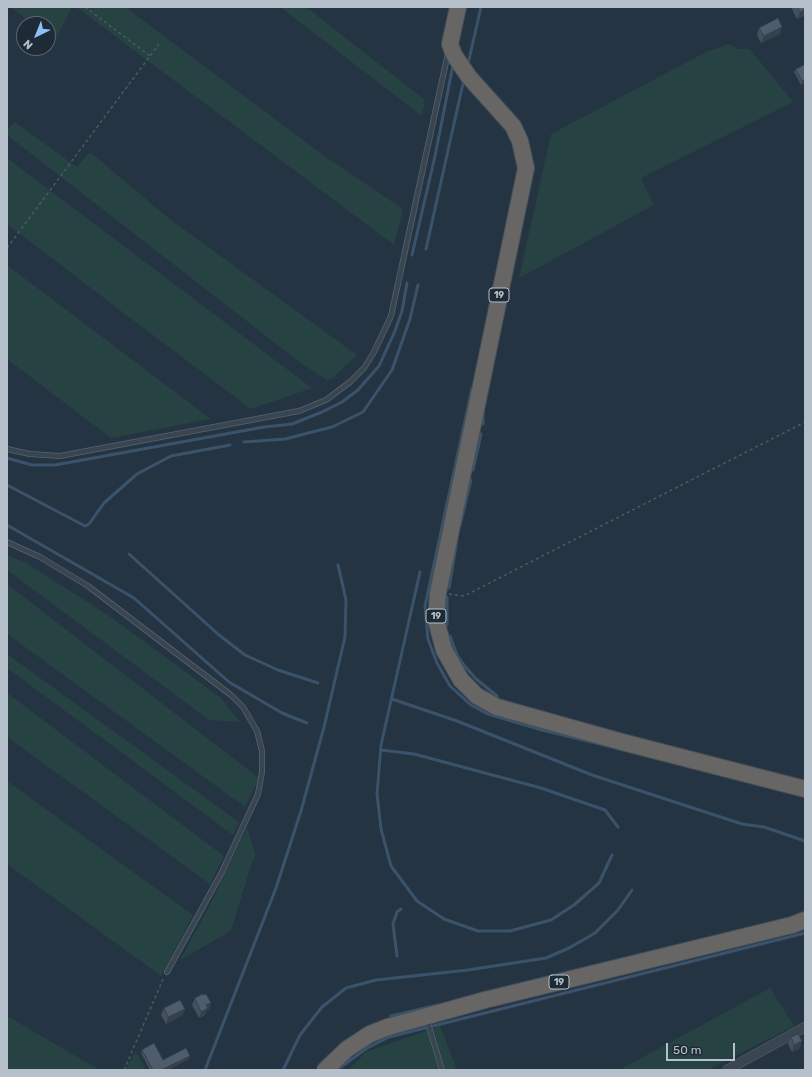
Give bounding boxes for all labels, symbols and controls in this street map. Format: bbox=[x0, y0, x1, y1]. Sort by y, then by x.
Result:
north arrow bbox=[16, 16, 56, 56]
text: N bbox=[21, 37, 35, 52]
road number: 19 bbox=[489, 288, 509, 302]
road number: 19 bbox=[426, 609, 446, 623]
road number: 19 bbox=[549, 975, 569, 989]
scale bar bbox=[668, 1035, 737, 1061]
text: 50 m bbox=[673, 1043, 701, 1057]

